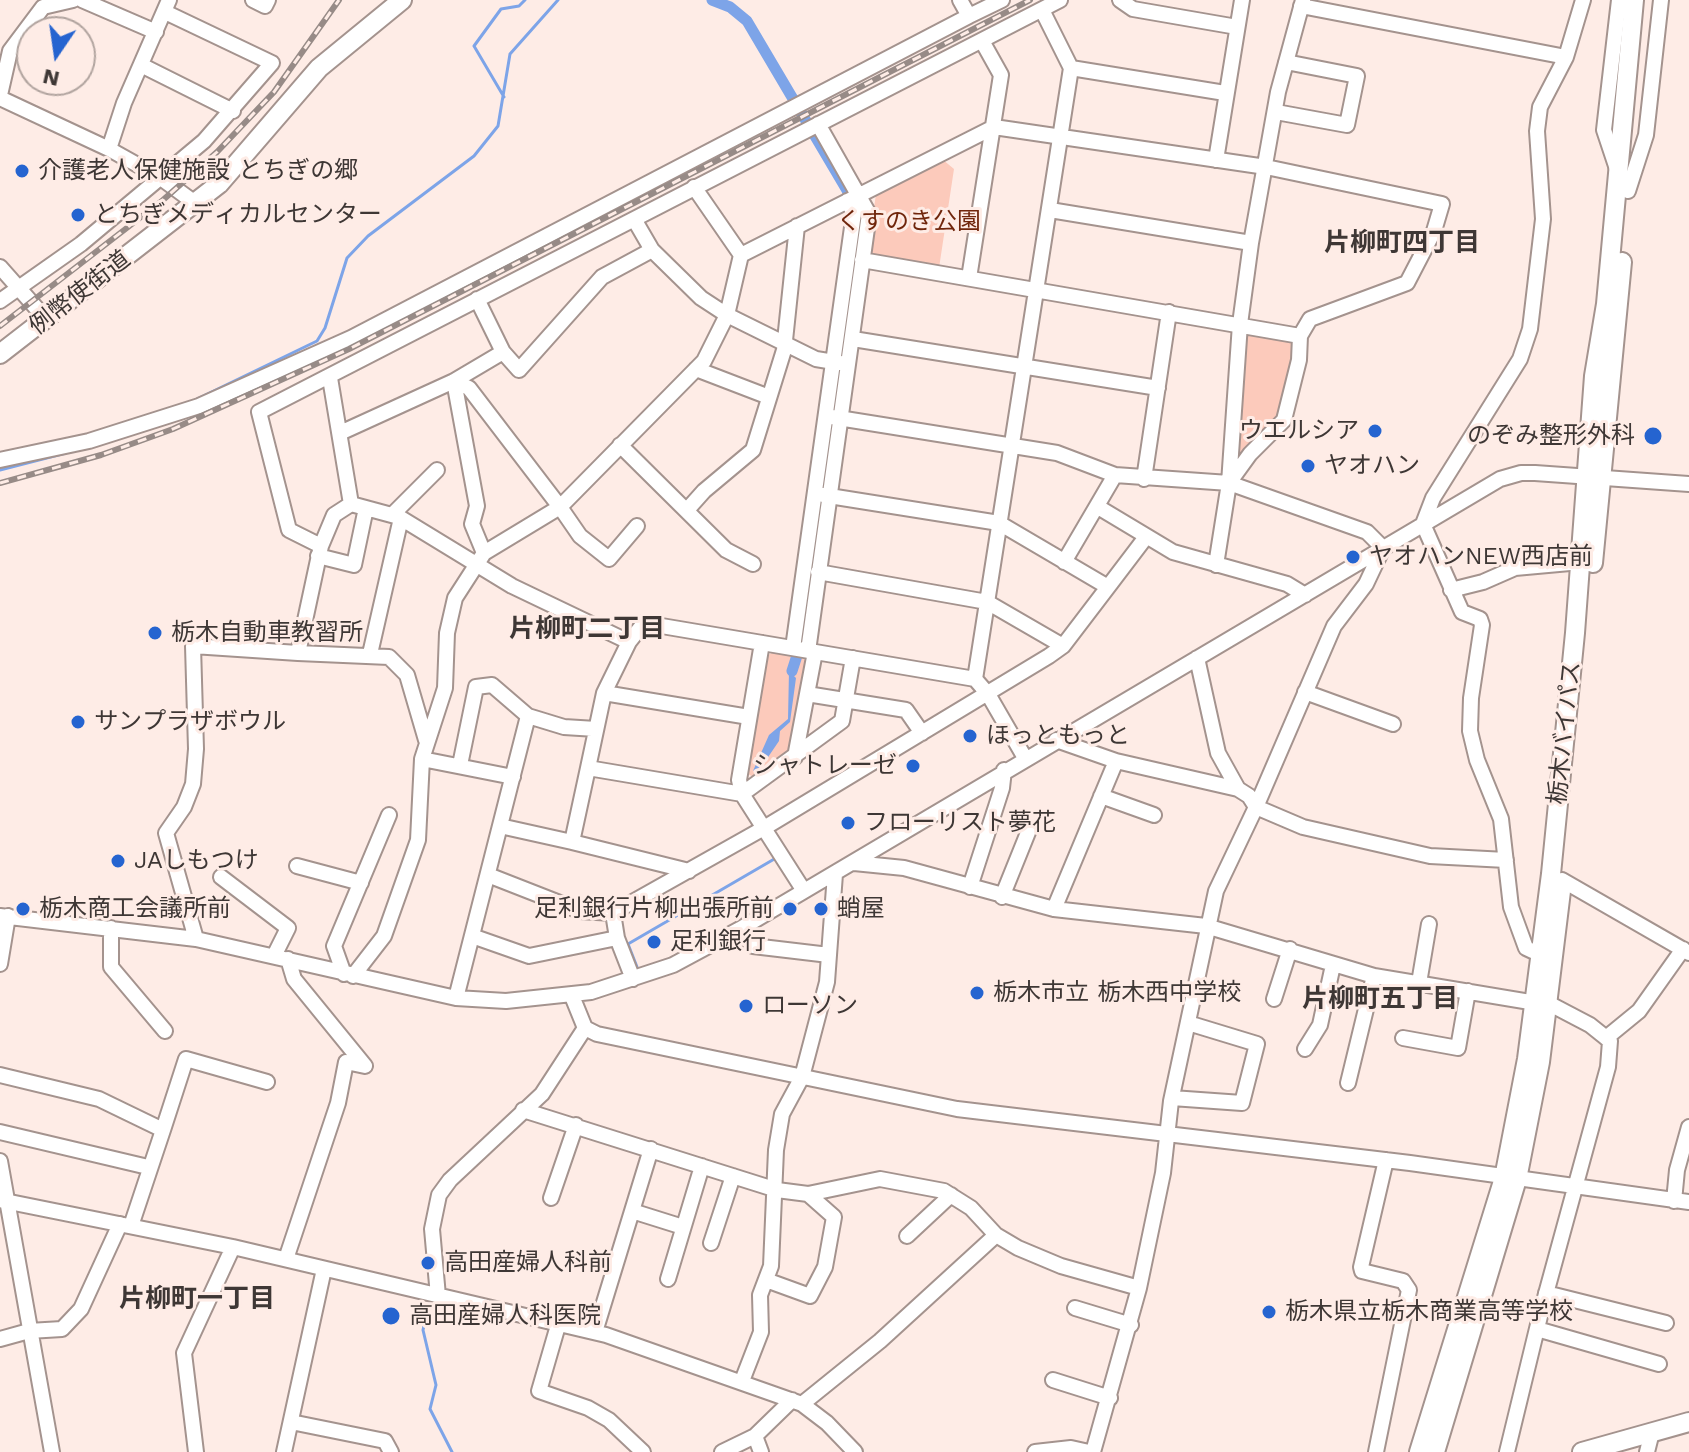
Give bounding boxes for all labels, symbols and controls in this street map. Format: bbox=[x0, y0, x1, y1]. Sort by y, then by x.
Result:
north arrow bbox=[16, 16, 96, 96]
text: N bbox=[40, 64, 62, 92]
place label: 介護老人保健施設 とちぎの郷 bbox=[38, 157, 358, 185]
marker: 介護老人保健施設 とちぎの郷 bbox=[13, 162, 31, 180]
place label: とちぎメディカルセンター bbox=[94, 201, 382, 229]
marker: とちぎメディカルセンター bbox=[69, 206, 87, 224]
park label: くすのき公園 bbox=[837, 208, 981, 236]
district label: 片柳町四丁目 bbox=[1324, 227, 1480, 259]
street label: 例幣使街道 bbox=[24, 245, 136, 341]
place label: ウエルシア bbox=[1239, 417, 1359, 445]
marker: ウエルシア bbox=[1366, 422, 1384, 440]
place label: のぞみ整形外科 bbox=[1467, 422, 1635, 450]
marker: のぞみ整形外科 bbox=[1642, 425, 1664, 447]
place label: ヤオハン bbox=[1324, 452, 1420, 480]
marker: ヤオハン bbox=[1299, 457, 1317, 475]
place label: ヤオハンNEW西店前 bbox=[1369, 543, 1593, 571]
marker: ヤオハンNEW西店前 bbox=[1344, 548, 1362, 566]
district label: 片柳町二丁目 bbox=[509, 613, 665, 645]
place label: 栃木自動車教習所 bbox=[171, 619, 363, 647]
marker: 栃木自動車教習所 bbox=[146, 624, 164, 642]
street label: 栃木バイパス bbox=[1543, 660, 1587, 806]
place label: サンプラザボウル bbox=[94, 708, 286, 736]
marker: サンプラザボウル bbox=[69, 713, 87, 731]
place label: ほっともっと bbox=[986, 722, 1130, 750]
marker: ほっともっと bbox=[961, 727, 979, 745]
place label: シャトレーゼ bbox=[753, 752, 897, 780]
marker: シャトレーゼ bbox=[904, 757, 922, 775]
place label: フローリスト夢花 bbox=[864, 809, 1056, 837]
marker: フローリスト夢花 bbox=[839, 814, 857, 832]
place label: JAしもつけ bbox=[134, 847, 259, 875]
marker: JAしもつけ bbox=[109, 852, 127, 870]
place label: 栃木商工会議所前 bbox=[39, 895, 231, 923]
place label: 足利銀行片柳出張所前 bbox=[534, 895, 774, 923]
place label: 蛸屋 bbox=[837, 895, 885, 923]
marker: 栃木商工会議所前 bbox=[14, 900, 32, 918]
marker: 足利銀行片柳出張所前 bbox=[781, 900, 799, 918]
marker: 蛸屋 bbox=[812, 900, 830, 918]
place label: 足利銀行 bbox=[670, 928, 766, 956]
marker: 足利銀行 bbox=[645, 933, 663, 951]
place label: 栃木市立 栃木西中学校 bbox=[993, 979, 1241, 1007]
district label: 片柳町五丁目 bbox=[1302, 983, 1458, 1015]
marker: 栃木市立 栃木西中学校 bbox=[968, 984, 986, 1002]
place label: ローソン bbox=[762, 992, 858, 1020]
marker: ローソン bbox=[737, 997, 755, 1015]
place label: 高田産婦人科前 bbox=[444, 1249, 612, 1277]
marker: 高田産婦人科前 bbox=[419, 1254, 437, 1272]
district label: 片柳町一丁目 bbox=[119, 1283, 275, 1315]
place label: 栃木県立栃木商業高等学校 bbox=[1285, 1298, 1573, 1326]
place label: 高田産婦人科医院 bbox=[409, 1302, 601, 1330]
marker: 栃木県立栃木商業高等学校 bbox=[1260, 1303, 1278, 1321]
marker: 高田産婦人科医院 bbox=[380, 1305, 402, 1327]

